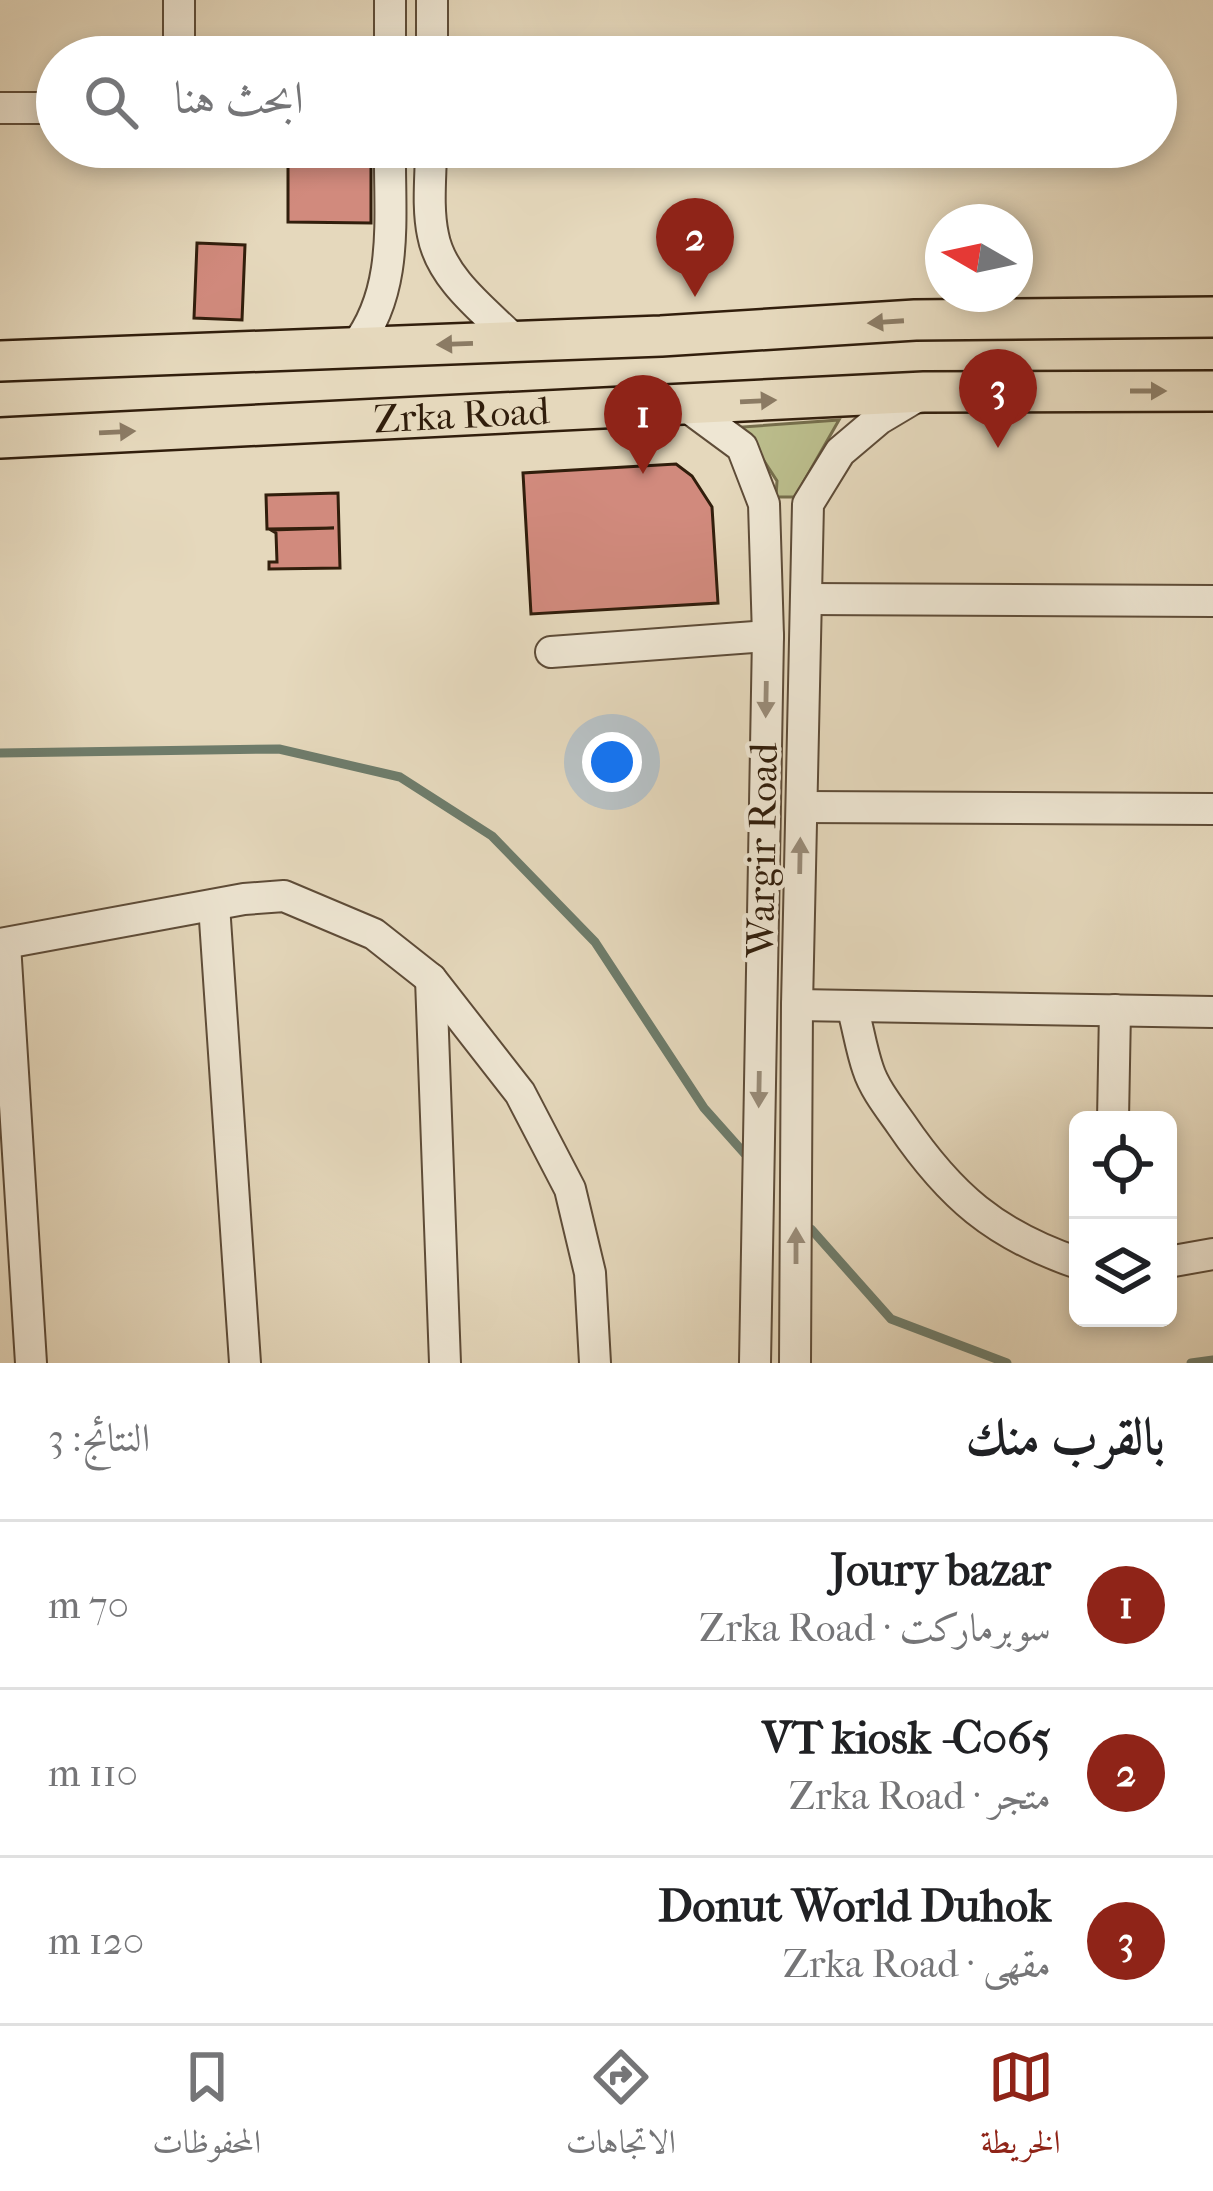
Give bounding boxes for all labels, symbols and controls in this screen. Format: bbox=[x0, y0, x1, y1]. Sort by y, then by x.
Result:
search box bbox=[36, 36, 1177, 168]
icon: search bbox=[78, 69, 144, 135]
text: ابحث هنا bbox=[174, 72, 304, 125]
pin: 2 bbox=[656, 198, 734, 297]
north arrow bbox=[925, 204, 1033, 312]
one-way arrow bbox=[866, 313, 904, 332]
one-way arrow bbox=[435, 334, 473, 353]
pin: 3 bbox=[959, 349, 1037, 448]
pin: 1 bbox=[604, 375, 682, 474]
one-way arrow bbox=[1130, 381, 1168, 401]
street label: Zrka Road bbox=[372, 388, 551, 442]
one-way arrow bbox=[740, 391, 777, 410]
one-way arrow bbox=[99, 422, 137, 441]
one-way arrow bbox=[757, 681, 776, 719]
your location bbox=[582, 732, 642, 792]
street label: Wargir Road bbox=[737, 742, 787, 959]
one-way arrow bbox=[791, 836, 810, 874]
one-way arrow bbox=[750, 1071, 769, 1109]
map controls bbox=[1069, 1111, 1177, 1327]
button: locate bbox=[1069, 1111, 1177, 1219]
button: layers bbox=[1069, 1219, 1177, 1327]
one-way arrow bbox=[786, 1226, 806, 1264]
text: بالقرب منك bbox=[966, 1407, 1165, 1467]
text: النتائج: 3 bbox=[48, 1415, 150, 1461]
text: Joury bazar bbox=[830, 1544, 1051, 1597]
text: 70 m bbox=[48, 1582, 129, 1628]
text: 1 bbox=[1119, 1582, 1133, 1628]
text: سوبرماركت · Zrka Road bbox=[699, 1605, 1051, 1651]
text: VT kiosk -C065 bbox=[762, 1712, 1051, 1765]
text: 110 m bbox=[48, 1750, 138, 1796]
text: 2 bbox=[1116, 1750, 1136, 1796]
text: متجر · Zrka Road bbox=[789, 1773, 1051, 1819]
text: Donut World Duhok bbox=[658, 1880, 1051, 1933]
text: 120 m bbox=[48, 1918, 144, 1964]
text: 3 bbox=[1118, 1918, 1134, 1964]
text: مقهى · Zrka Road bbox=[783, 1941, 1051, 1987]
tab: المحفوظات bbox=[152, 2044, 261, 2174]
tab: الاتجاهات bbox=[566, 2044, 676, 2174]
tab: الخريطة bbox=[980, 2044, 1061, 2174]

